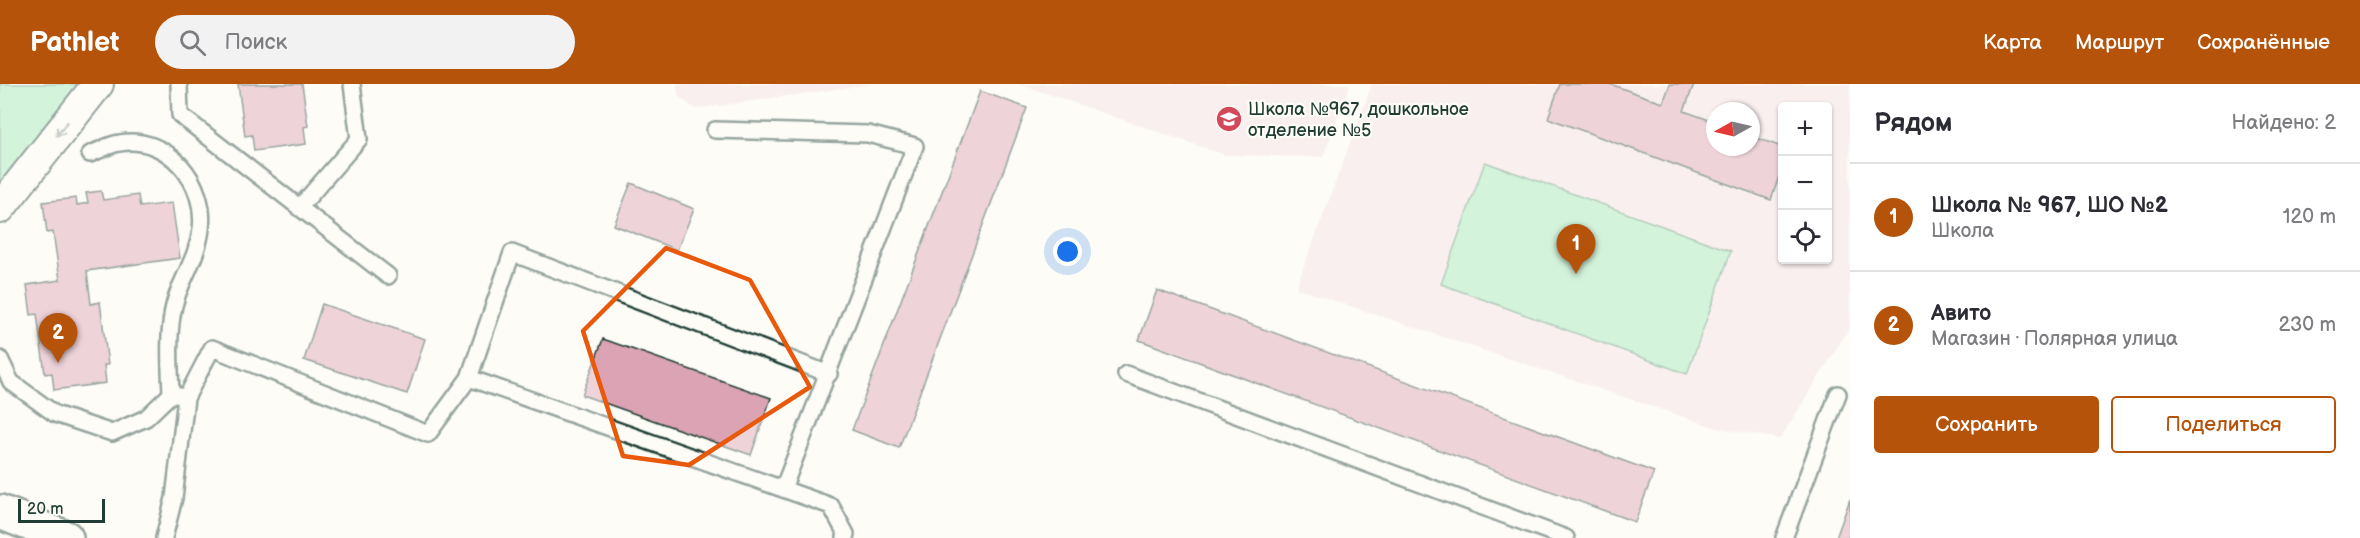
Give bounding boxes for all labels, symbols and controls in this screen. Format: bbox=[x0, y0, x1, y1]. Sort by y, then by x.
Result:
search box bbox=[155, 15, 575, 69]
text: Pathlet bbox=[30, 26, 119, 59]
icon: search bbox=[176, 26, 209, 59]
text: Поиск bbox=[224, 29, 287, 56]
text: Карта bbox=[1983, 30, 2042, 55]
text: Маршрут bbox=[2075, 30, 2164, 55]
text: Сохранённые bbox=[2197, 30, 2330, 55]
place label: Школа №967, дошкольное отделение №5 bbox=[1248, 99, 1469, 141]
north arrow bbox=[1706, 102, 1760, 156]
map controls bbox=[1778, 102, 1832, 264]
button: + bbox=[1778, 102, 1832, 156]
school or university icon: Школа №967, дошкольное отделение №5 bbox=[1214, 104, 1244, 134]
text: Рядом bbox=[1874, 108, 1952, 139]
text: Найдено: 2 bbox=[2232, 111, 2336, 135]
one-way arrow bbox=[55, 121, 68, 137]
button: − bbox=[1778, 156, 1832, 210]
text: Школа № 967, ШО №2 bbox=[1931, 192, 2168, 219]
text: 1 bbox=[1889, 205, 1898, 229]
text: 120 m bbox=[2283, 205, 2336, 229]
button: locate bbox=[1778, 210, 1832, 264]
text: Школа bbox=[1931, 219, 1994, 243]
pin: 1 bbox=[1556, 224, 1596, 274]
your location bbox=[1053, 237, 1082, 266]
text: Авито bbox=[1931, 300, 1991, 327]
text: 2 bbox=[1888, 313, 1899, 337]
text: 230 m bbox=[2279, 313, 2336, 337]
pin: 2 bbox=[38, 314, 78, 363]
text: Магазин · Полярная улица bbox=[1931, 327, 2178, 351]
button: Сохранить bbox=[1874, 396, 2099, 453]
button: Поделиться bbox=[2111, 396, 2336, 453]
scale bar bbox=[18, 496, 105, 524]
text: 20 m bbox=[27, 500, 63, 519]

